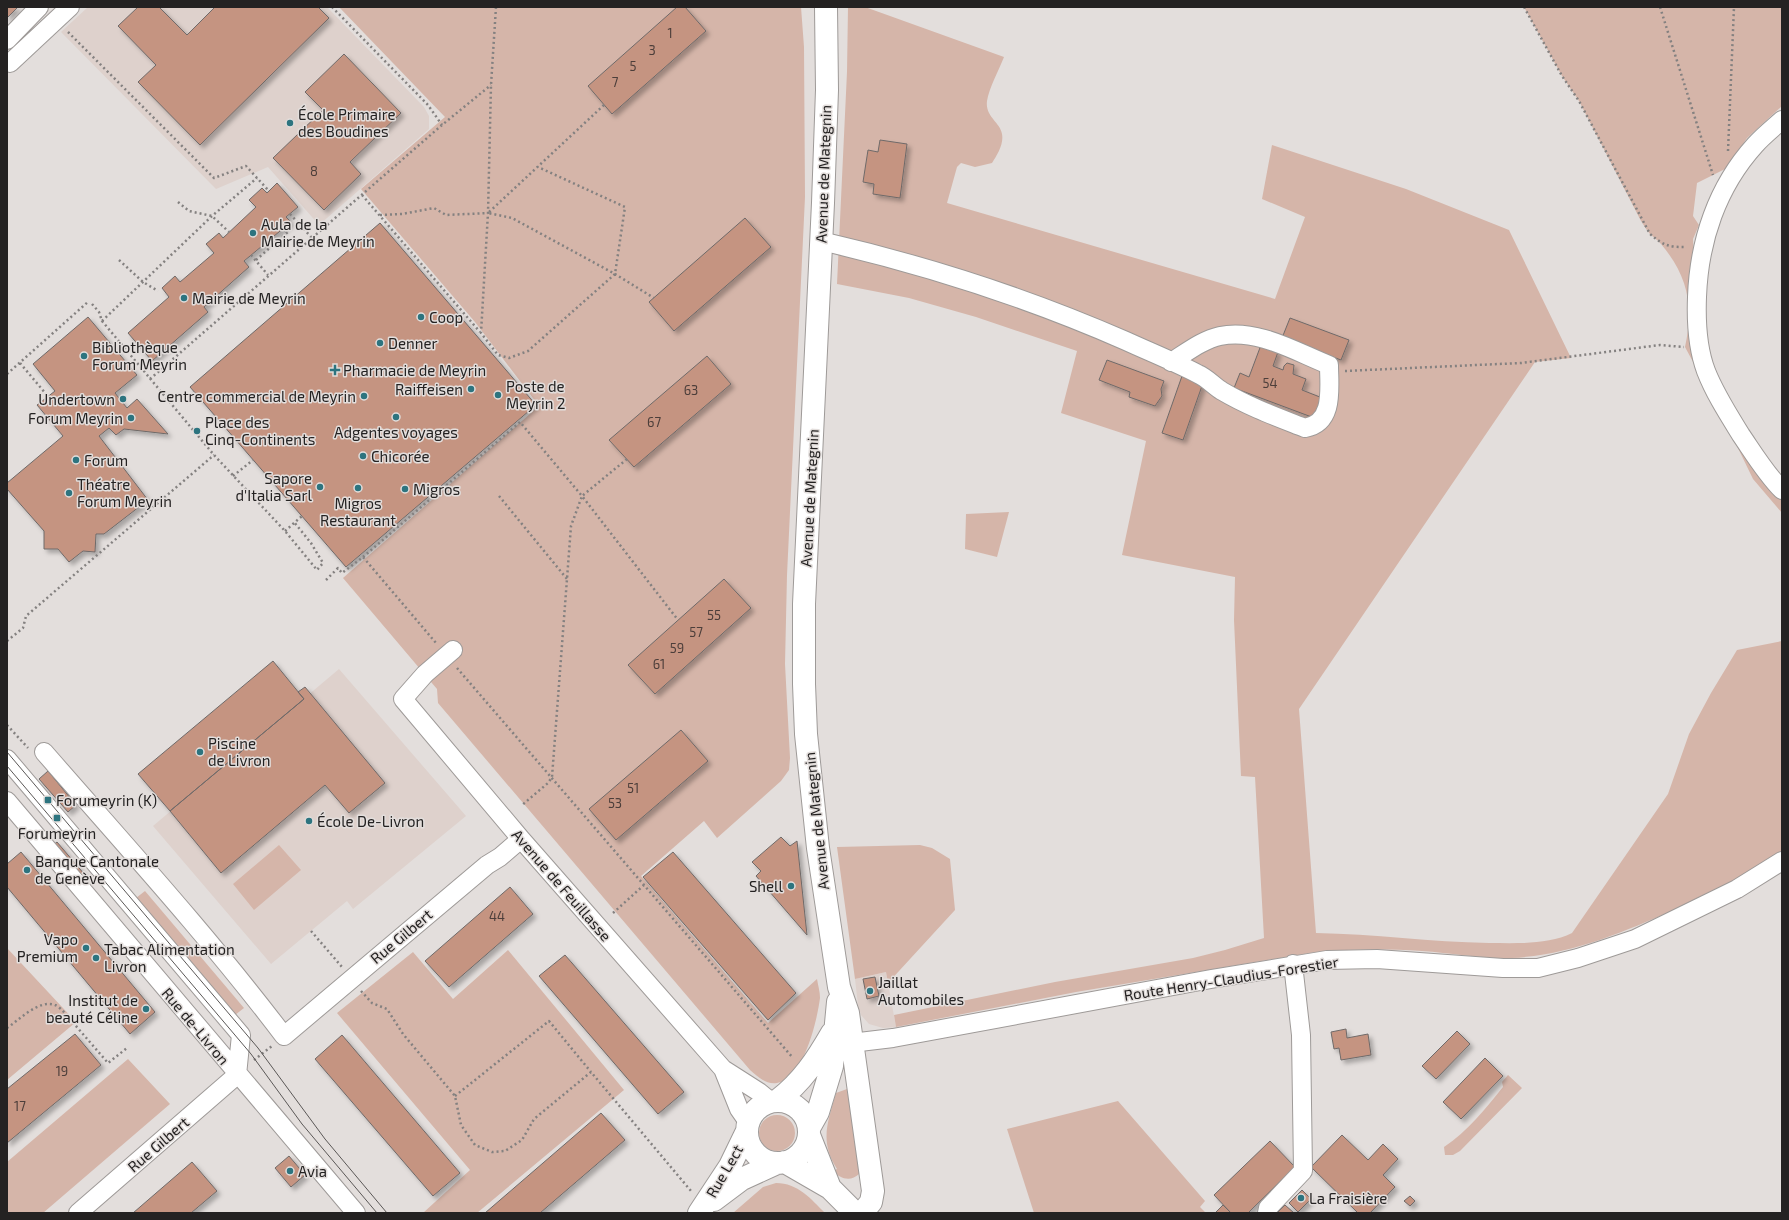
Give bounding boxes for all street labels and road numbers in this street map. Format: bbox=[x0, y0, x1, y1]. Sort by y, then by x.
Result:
street label: Avenue de Mategnin bbox=[812, 105, 834, 243]
street label: Avenue de Mategnin bbox=[796, 428, 822, 568]
street label: Avenue de Mategnin bbox=[800, 751, 832, 891]
street label: Avenue de Feuillasse bbox=[509, 825, 615, 945]
street label: Rue Gilbert bbox=[366, 905, 436, 967]
street label: Route Henry-Claudius-Forestier bbox=[1122, 952, 1340, 1004]
street label: Rue de-Livron bbox=[159, 984, 233, 1068]
street label: Rue Gilbert bbox=[124, 1112, 192, 1175]
street label: Rue Lect bbox=[702, 1141, 746, 1201]

